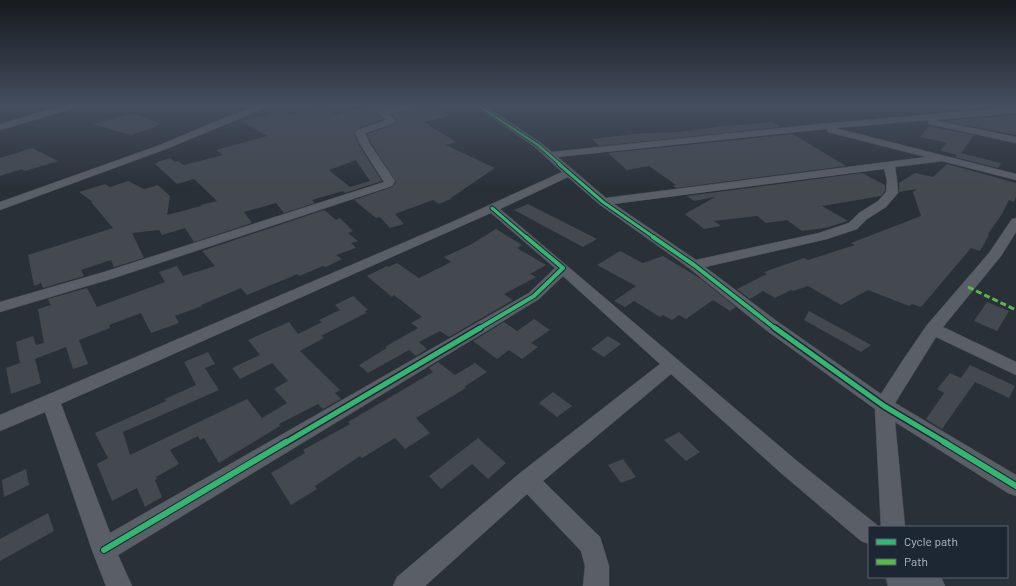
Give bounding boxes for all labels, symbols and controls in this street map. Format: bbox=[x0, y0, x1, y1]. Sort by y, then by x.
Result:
legend bbox=[868, 526, 1008, 578]
text: Cycle path bbox=[904, 534, 958, 548]
text: Path bbox=[904, 554, 928, 568]

